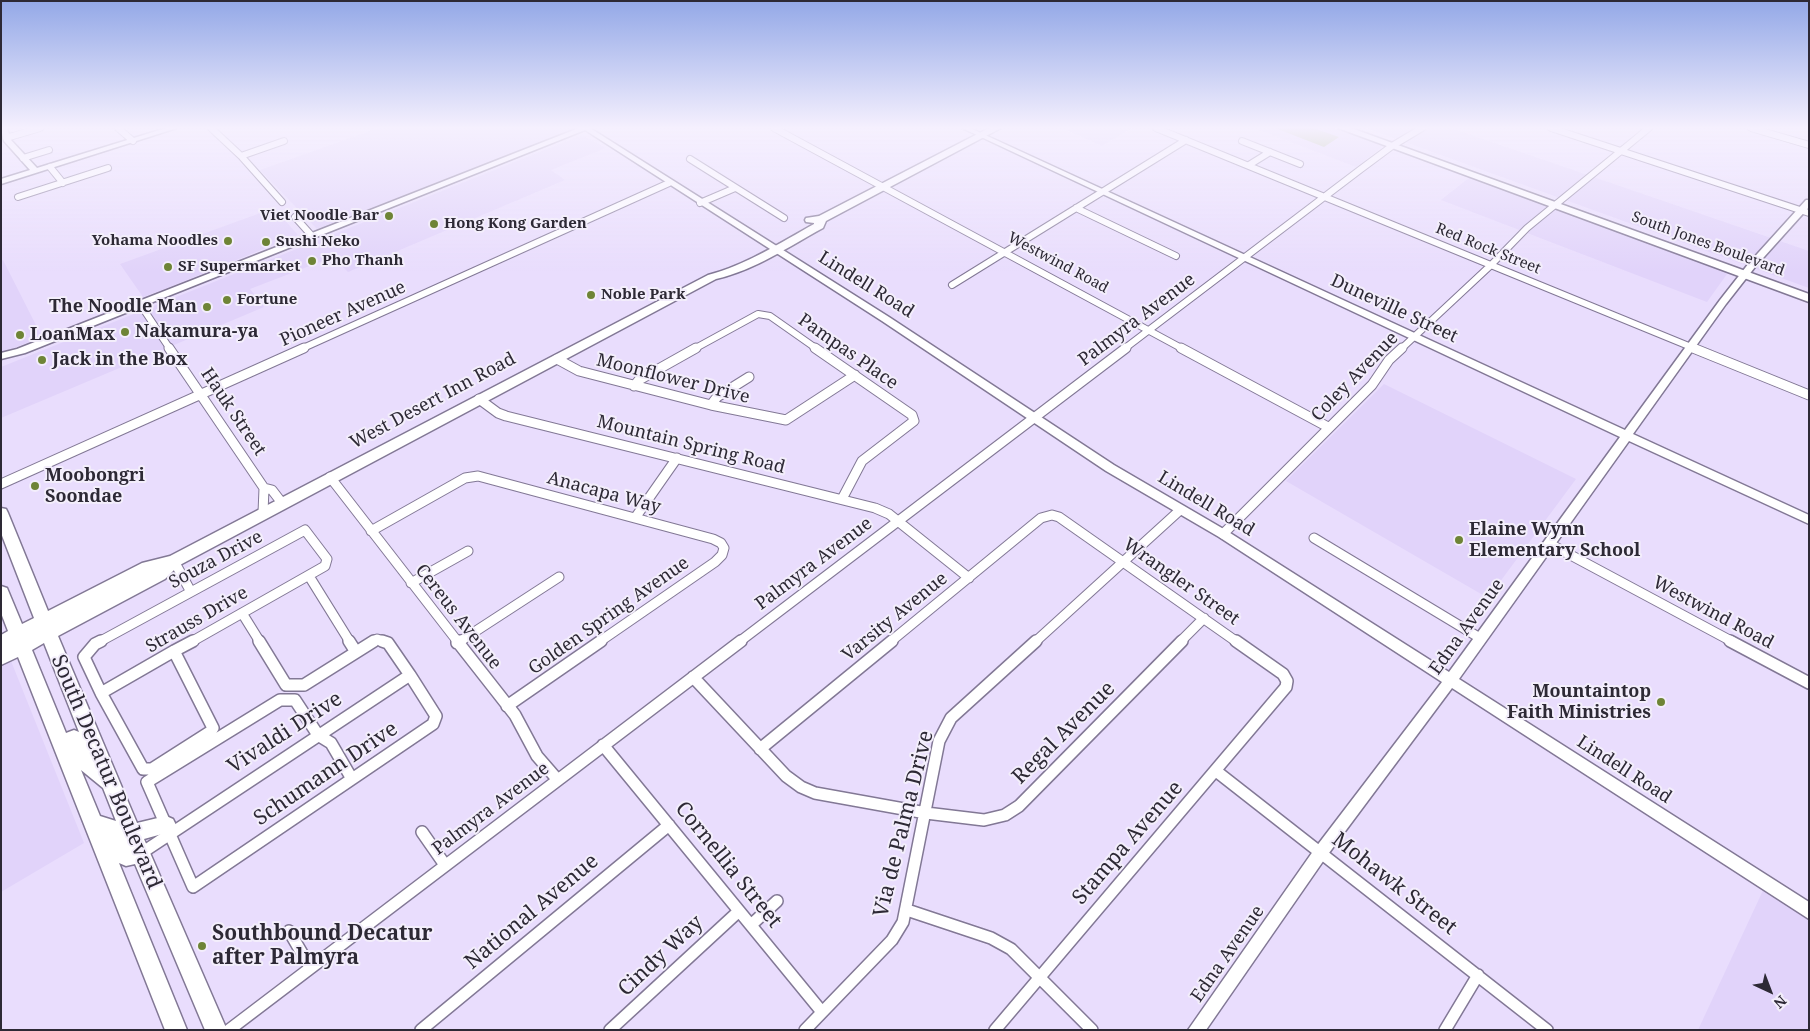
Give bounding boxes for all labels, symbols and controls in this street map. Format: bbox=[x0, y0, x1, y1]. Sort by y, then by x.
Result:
place label: Viet Noodle Bar bbox=[260, 207, 379, 225]
street label: South Jones Boulevard bbox=[1629, 208, 1787, 280]
marker: Viet Noodle Bar bbox=[383, 210, 395, 222]
place label: Hong Kong Garden bbox=[444, 215, 587, 233]
marker: Hong Kong Garden bbox=[428, 218, 440, 230]
street label: Red Rock Street bbox=[1433, 220, 1543, 278]
street label: Westwind Road bbox=[1005, 229, 1111, 297]
place label: Yohama Noodles bbox=[92, 232, 218, 250]
place label: Sushi Neko bbox=[276, 233, 360, 251]
marker: Yohama Noodles bbox=[222, 235, 234, 247]
marker: Sushi Neko bbox=[260, 236, 272, 248]
street label: Lindell Road bbox=[814, 247, 918, 323]
place label: Pho Thanh bbox=[322, 252, 403, 270]
marker: Pho Thanh bbox=[306, 255, 318, 267]
place label: SF Supermarket bbox=[178, 258, 300, 276]
marker: SF Supermarket bbox=[162, 261, 174, 273]
street label: Palmyra Avenue bbox=[1074, 269, 1200, 371]
street label: Duneville Street bbox=[1327, 270, 1461, 348]
street label: Pioneer Avenue bbox=[277, 277, 409, 351]
place label: Noble Park bbox=[601, 286, 685, 304]
marker: Noble Park bbox=[585, 289, 597, 301]
place label: Fortune bbox=[237, 291, 297, 309]
marker: Fortune bbox=[221, 294, 233, 306]
place label: The Noodle Man bbox=[49, 296, 197, 318]
marker: The Noodle Man bbox=[201, 301, 213, 313]
street label: Pampas Place bbox=[794, 310, 902, 394]
place label: Nakamura-ya bbox=[135, 321, 259, 343]
place label: LoanMax bbox=[30, 324, 115, 346]
marker: Nakamura-ya bbox=[119, 326, 131, 338]
street label: Coley Avenue bbox=[1307, 328, 1403, 426]
marker: LoanMax bbox=[14, 329, 26, 341]
street label: West Desert Inn Road bbox=[347, 348, 519, 454]
place label: Jack in the Box bbox=[52, 349, 188, 371]
street label: Moonflower Drive bbox=[594, 349, 752, 409]
marker: Jack in the Box bbox=[36, 354, 48, 366]
street label: Hauk Street bbox=[196, 364, 270, 460]
street label: Mountain Spring Road bbox=[595, 411, 787, 479]
place label: Moobongri Soondae bbox=[45, 465, 145, 508]
street label: Anacapa Way bbox=[545, 467, 663, 519]
street label: Lindell Road bbox=[1154, 467, 1258, 541]
marker: Moobongri Soondae bbox=[29, 480, 41, 492]
street label: Palmyra Avenue bbox=[751, 513, 877, 615]
place label: Elaine Wynn Elementary School bbox=[1469, 519, 1640, 562]
street label: Souza Drive bbox=[165, 526, 267, 594]
street label: Wrangler Street bbox=[1119, 534, 1243, 630]
marker: Elaine Wynn Elementary School bbox=[1453, 534, 1465, 546]
street label: Golden Spring Avenue bbox=[525, 552, 693, 680]
street label: Cereus Avenue bbox=[410, 560, 506, 674]
street label: Varsity Avenue bbox=[838, 568, 952, 666]
street label: Westwind Road bbox=[1649, 572, 1777, 654]
street label: Edna Avenue bbox=[1425, 575, 1509, 679]
street label: Strauss Drive bbox=[142, 582, 252, 658]
street label: South Decatur Boulevard bbox=[45, 651, 167, 893]
street label: Regal Avenue bbox=[1007, 676, 1121, 790]
place label: Mountaintop Faith Ministries bbox=[1507, 681, 1651, 724]
street label: Vivaldi Drive bbox=[223, 687, 347, 779]
marker: Mountaintop Faith Ministries bbox=[1655, 696, 1667, 708]
street label: Schumann Drive bbox=[249, 717, 403, 831]
street label: Via de Palma Drive bbox=[869, 728, 939, 920]
street label: Lindell Road bbox=[1573, 731, 1675, 809]
street label: Palmyra Avenue bbox=[428, 758, 554, 860]
street label: Stampa Avenue bbox=[1067, 776, 1189, 910]
street label: Cornellia Street bbox=[669, 797, 787, 933]
street label: Mohawk Street bbox=[1327, 827, 1461, 941]
street label: National Avenue bbox=[460, 849, 604, 975]
street label: Edna Avenue bbox=[1187, 902, 1269, 1006]
street label: Cindy Way bbox=[613, 910, 709, 1002]
place label: Southbound Decatur after Palmyra bbox=[212, 921, 432, 971]
marker: Southbound Decatur after Palmyra bbox=[196, 940, 208, 952]
north arrow bbox=[1745, 966, 1795, 1016]
text: N bbox=[1770, 992, 1791, 1013]

